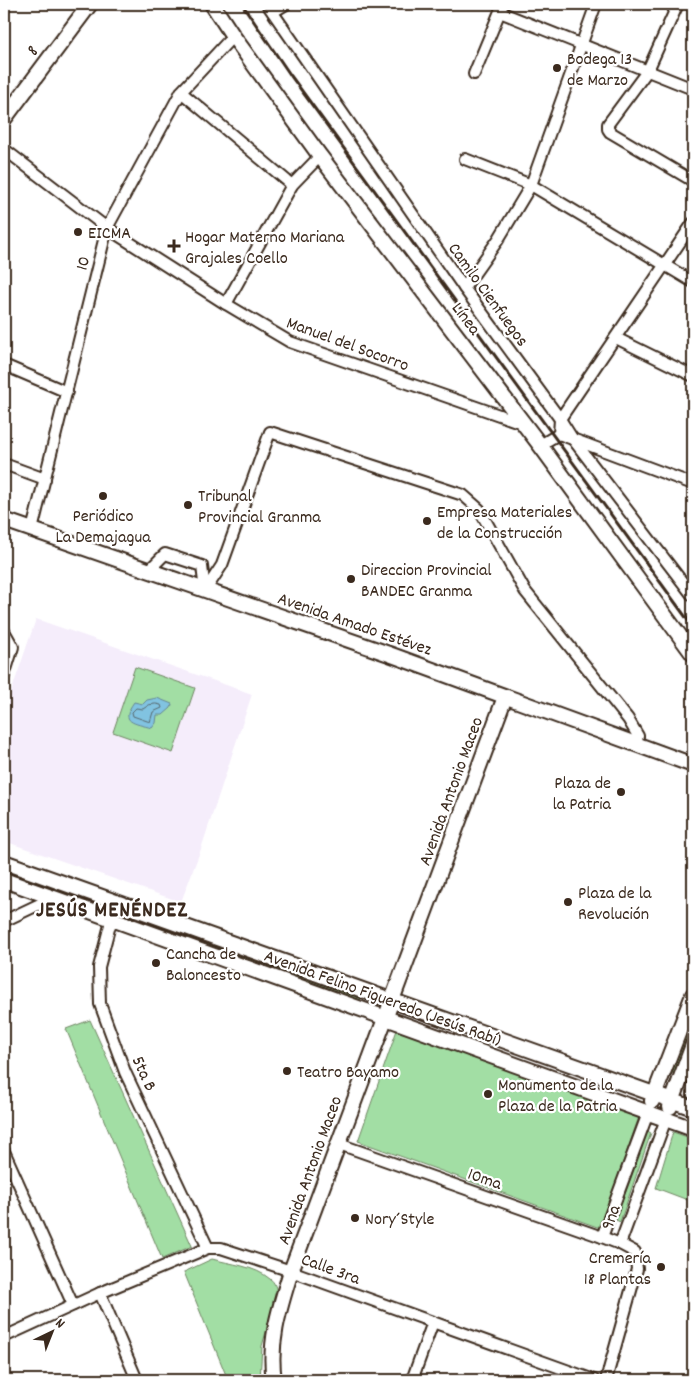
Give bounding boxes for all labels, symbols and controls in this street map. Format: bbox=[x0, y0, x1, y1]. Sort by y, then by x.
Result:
street label: 8 bbox=[22, 41, 46, 62]
place label: Bodega 13 de Marzo bbox=[567, 48, 632, 94]
marker: Bodega 13 de Marzo bbox=[551, 62, 563, 74]
place label: EICMA bbox=[88, 222, 131, 247]
marker: EICMA bbox=[72, 226, 84, 238]
place label: Hogar Materno Mariana Grajales Coello bbox=[185, 226, 345, 272]
street label: Camilo Cienfuegos bbox=[441, 238, 533, 353]
marker: Hogar Materno Mariana Grajales Coello bbox=[167, 239, 181, 253]
street label: 10 bbox=[71, 254, 98, 273]
street label: Línea bbox=[444, 298, 486, 342]
street label: Manuel del Socorro bbox=[282, 312, 412, 379]
place label: Tribunal Provincial Granma bbox=[198, 485, 321, 531]
marker: Periódico La Demajagua bbox=[97, 490, 109, 502]
marker: Tribunal Provincial Granma bbox=[182, 499, 194, 511]
place label: Empresa Materiales de la Construcción bbox=[437, 501, 572, 547]
place label: Periódico La Demajagua bbox=[55, 505, 151, 551]
marker: Empresa Materiales de la Construcción bbox=[421, 515, 433, 527]
place label: Direccion Provincial BANDEC Granma bbox=[361, 559, 492, 605]
marker: Direccion Provincial BANDEC Granma bbox=[345, 573, 357, 585]
street label: Avenida Amado Estévez bbox=[274, 587, 435, 664]
street label: Avenida Antonio Maceo bbox=[414, 714, 491, 870]
place label: Plaza de la Patria bbox=[552, 772, 612, 818]
marker: Plaza de la Patria bbox=[615, 786, 627, 798]
place label: Plaza de la Revolución bbox=[578, 882, 652, 928]
district label: JESÚS MENÉNDEZ bbox=[36, 896, 188, 927]
marker: Plaza de la Revolución bbox=[562, 896, 574, 908]
place label: Cancha de Baloncesto bbox=[166, 943, 241, 989]
street label: Avenida Felino Figueredo (Jesús Rabí) bbox=[260, 945, 504, 1054]
marker: Cancha de Baloncesto bbox=[150, 957, 162, 969]
street label: 5ta B bbox=[124, 1052, 161, 1096]
place label: Teatro Bayamo bbox=[297, 1061, 399, 1086]
marker: Teatro Bayamo bbox=[281, 1065, 293, 1077]
place label: Monumento de la Plaza de la Patria bbox=[498, 1074, 618, 1120]
marker: Monumento de la Plaza de la Patria bbox=[482, 1088, 494, 1100]
street label: Avenida Antonio Maceo bbox=[273, 1093, 350, 1249]
street label: 10ma bbox=[464, 1163, 505, 1198]
street label: 9na bbox=[596, 1201, 629, 1234]
place label: Nory´Style bbox=[365, 1208, 435, 1233]
marker: Nory´Style bbox=[349, 1212, 361, 1224]
place label: Cremería 18 Plantas bbox=[584, 1247, 652, 1293]
street label: Calle 3ra bbox=[297, 1248, 364, 1293]
marker: Cremería 18 Plantas bbox=[655, 1261, 667, 1273]
north arrow bbox=[28, 1306, 78, 1356]
text: N bbox=[50, 1314, 69, 1334]

